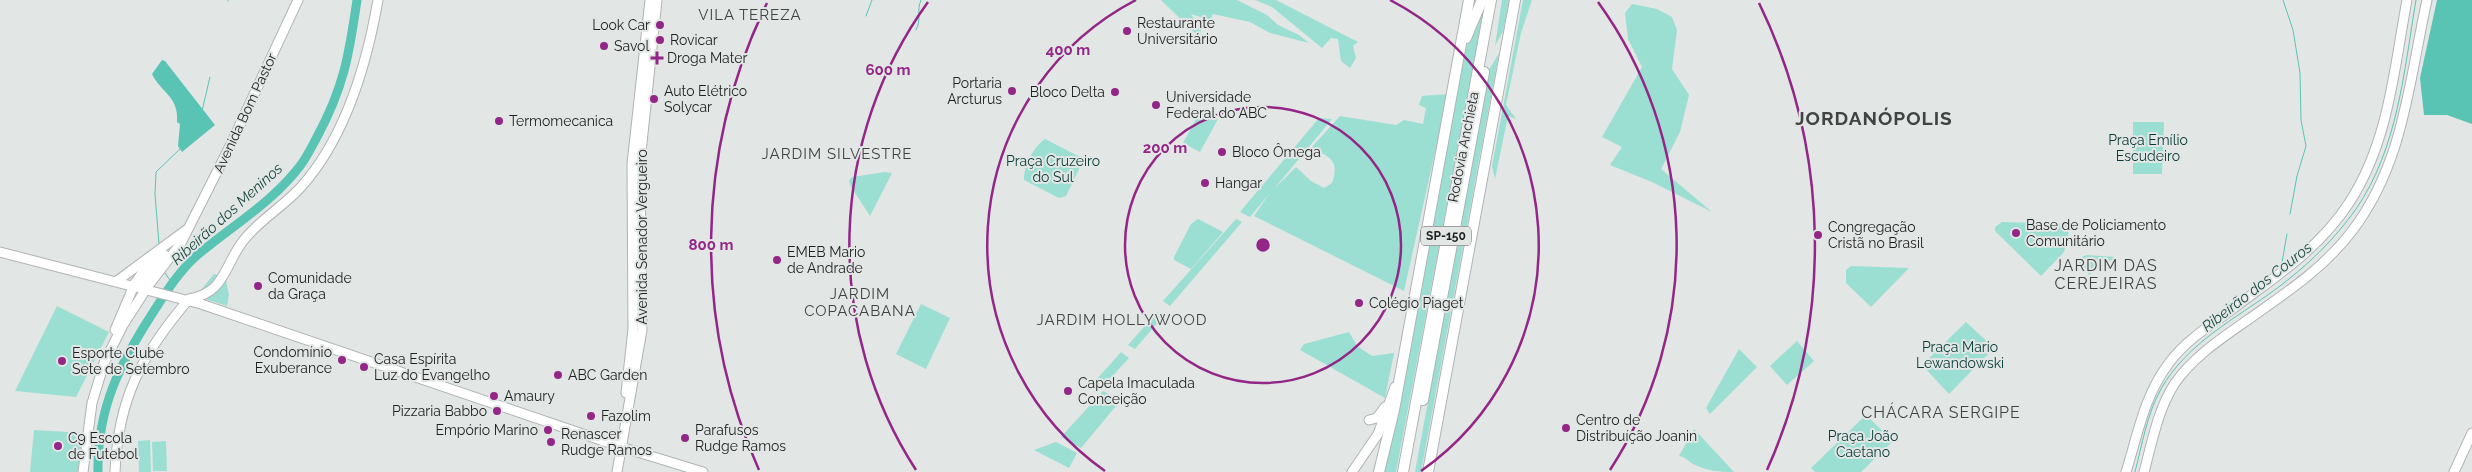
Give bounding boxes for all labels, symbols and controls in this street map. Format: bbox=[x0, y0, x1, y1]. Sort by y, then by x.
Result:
district label: VILA TEREZA bbox=[698, 6, 802, 24]
place label: Restaurante Universitário bbox=[1137, 15, 1217, 47]
place label: Look Car bbox=[592, 17, 650, 33]
marker: Look Car bbox=[654, 19, 666, 31]
marker: Restaurante Universitário bbox=[1121, 25, 1133, 37]
place label: Rovicar bbox=[670, 32, 718, 48]
marker: Rovicar bbox=[654, 34, 666, 46]
place label: Savol bbox=[614, 38, 649, 54]
marker: Savol bbox=[598, 40, 610, 52]
text: 400 m bbox=[1046, 41, 1090, 59]
street label: Avenida Bom Pastor bbox=[210, 50, 280, 176]
place label: Droga Mater bbox=[667, 50, 747, 66]
marker: Droga Mater bbox=[651, 52, 663, 64]
text: 600 m bbox=[865, 61, 911, 79]
place label: Portaria Arcturus bbox=[947, 75, 1002, 107]
place label: Auto Elétrico Solycar bbox=[664, 83, 747, 115]
place label: Bloco Delta bbox=[1030, 84, 1105, 100]
marker: Portaria Arcturus bbox=[1006, 85, 1018, 97]
marker: Bloco Delta bbox=[1109, 86, 1121, 98]
place label: Universidade Federal do ABC bbox=[1166, 89, 1267, 121]
street label: Rodovia Anchieta bbox=[1444, 90, 1482, 204]
marker: Auto Elétrico Solycar bbox=[648, 93, 660, 105]
marker: Universidade Federal do ABC bbox=[1150, 99, 1162, 111]
district label: JORDANÓPOLIS bbox=[1795, 107, 1953, 129]
place label: Termomecanica bbox=[509, 113, 613, 129]
marker: Termomecanica bbox=[493, 115, 505, 127]
park label: Praça Emílio Escudeiro bbox=[2108, 132, 2188, 164]
text: 200 m bbox=[1143, 139, 1187, 157]
place label: Bloco Ômega bbox=[1232, 143, 1321, 160]
district label: JARDIM SILVESTRE bbox=[762, 145, 912, 163]
marker: Bloco Ômega bbox=[1216, 146, 1228, 158]
street label: Avenida Senador Vergueiro bbox=[634, 149, 650, 325]
park label: Praça Cruzeiro do Sul bbox=[1006, 153, 1100, 185]
water label: Ribeirão dos Meninos bbox=[168, 159, 286, 269]
place label: Hangar bbox=[1215, 175, 1262, 191]
marker: Hangar bbox=[1199, 177, 1211, 189]
place label: Base de Policiamento Comunitário bbox=[2026, 217, 2166, 249]
place label: Congregação Cristã no Brasil bbox=[1828, 219, 1924, 251]
road number: SP-150 bbox=[1421, 227, 1471, 246]
marker: Base de Policiamento Comunitário bbox=[2010, 227, 2022, 239]
marker: Congregação Cristã no Brasil bbox=[1812, 229, 1824, 241]
text: 800 m bbox=[688, 236, 734, 254]
centre of rings bbox=[1254, 236, 1272, 254]
water label: Ribeirão dos Couros bbox=[2198, 238, 2316, 336]
place label: EMEB Mario de Andrade bbox=[787, 244, 865, 276]
marker: EMEB Mario de Andrade bbox=[771, 254, 783, 266]
district label: JARDIM DAS CEREJEIRAS bbox=[2054, 256, 2158, 293]
place label: Comunidade da Graça bbox=[268, 270, 352, 302]
marker: Comunidade da Graça bbox=[252, 280, 264, 292]
district label: JARDIM COPACABANA bbox=[804, 285, 916, 320]
place label: Colégio Piaget bbox=[1369, 295, 1464, 311]
marker: Colégio Piaget bbox=[1353, 297, 1365, 309]
district label: JARDIM HOLLYWOOD bbox=[1037, 311, 1207, 329]
park label: Praça Mario Lewandowski bbox=[1916, 339, 2004, 371]
place label: Condomínio Exuberance bbox=[253, 344, 332, 376]
place label: Esporte Clube Sete de Setembro bbox=[72, 345, 189, 377]
place label: Casa Espírita Luz do Evangelho bbox=[374, 351, 490, 383]
marker: Condomínio Exuberance bbox=[336, 354, 348, 366]
marker: Esporte Clube Sete de Setembro bbox=[56, 355, 68, 367]
marker: Casa Espírita Luz do Evangelho bbox=[358, 361, 370, 373]
place label: ABC Garden bbox=[568, 367, 647, 383]
marker: ABC Garden bbox=[552, 369, 564, 381]
place label: Capela Imaculada Conceição bbox=[1078, 375, 1195, 407]
marker: Capela Imaculada Conceição bbox=[1062, 385, 1074, 397]
place label: Amaury bbox=[504, 388, 555, 404]
marker: Amaury bbox=[488, 390, 500, 402]
district label: CHÁCARA SERGIPE bbox=[1861, 402, 2021, 422]
place label: Pizzaria Babbo bbox=[392, 403, 487, 419]
marker: Pizzaria Babbo bbox=[491, 405, 503, 417]
place label: Fazolim bbox=[601, 408, 651, 424]
marker: Fazolim bbox=[585, 410, 597, 422]
place label: Centro de Distribuíção Joanin bbox=[1576, 412, 1697, 444]
place label: Empório Marino bbox=[436, 422, 538, 438]
place label: Parafusos Rudge Ramos bbox=[695, 422, 786, 454]
marker: Centro de Distribuíção Joanin bbox=[1560, 422, 1572, 434]
marker: Empório Marino bbox=[542, 424, 554, 436]
place label: Renascer Rudge Ramos bbox=[561, 426, 652, 458]
park label: Praça João Caetano bbox=[1828, 428, 1898, 460]
place label: C9 Escola de Futebol bbox=[68, 430, 138, 462]
marker: Parafusos Rudge Ramos bbox=[679, 432, 691, 444]
marker: Renascer Rudge Ramos bbox=[545, 436, 557, 448]
marker: C9 Escola de Futebol bbox=[52, 440, 64, 452]

